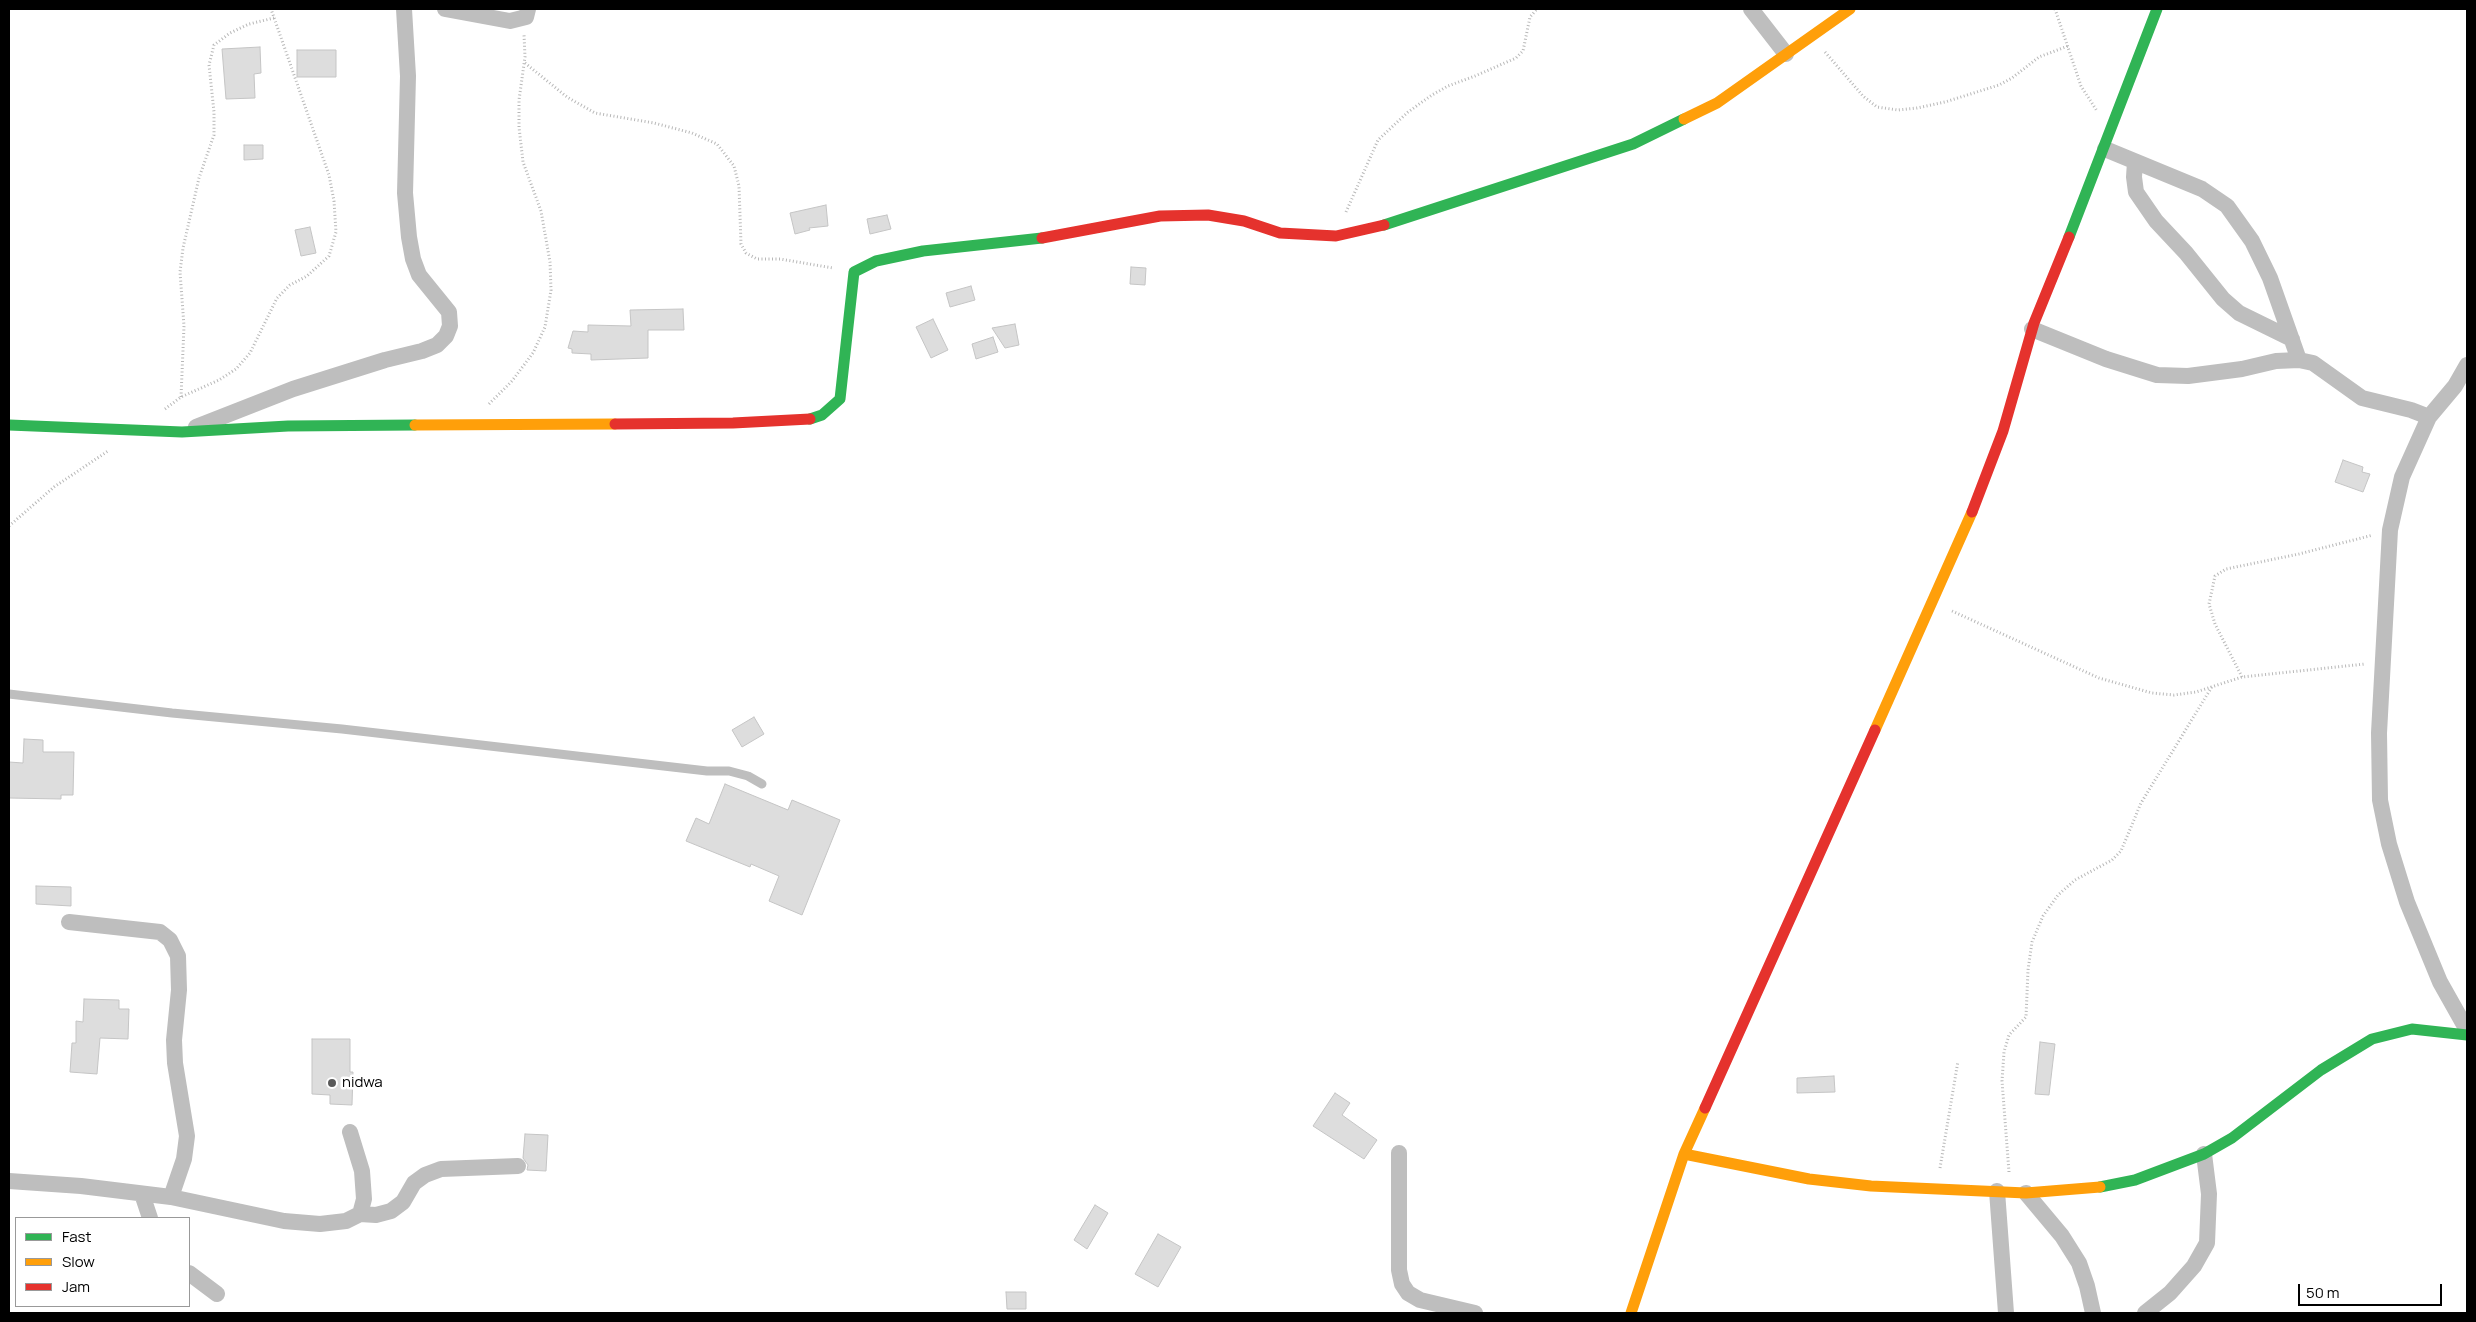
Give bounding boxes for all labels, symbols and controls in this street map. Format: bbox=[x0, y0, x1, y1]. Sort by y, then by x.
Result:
place label: nidwa bbox=[342, 1074, 383, 1092]
marker: nidwa bbox=[326, 1077, 338, 1089]
legend bbox=[15, 1217, 190, 1307]
text: Fast bbox=[62, 1226, 91, 1247]
text: Slow bbox=[62, 1251, 95, 1272]
scale bar bbox=[2301, 1274, 2445, 1306]
text: Jam bbox=[62, 1276, 90, 1297]
text: 50 m bbox=[2306, 1282, 2340, 1303]

